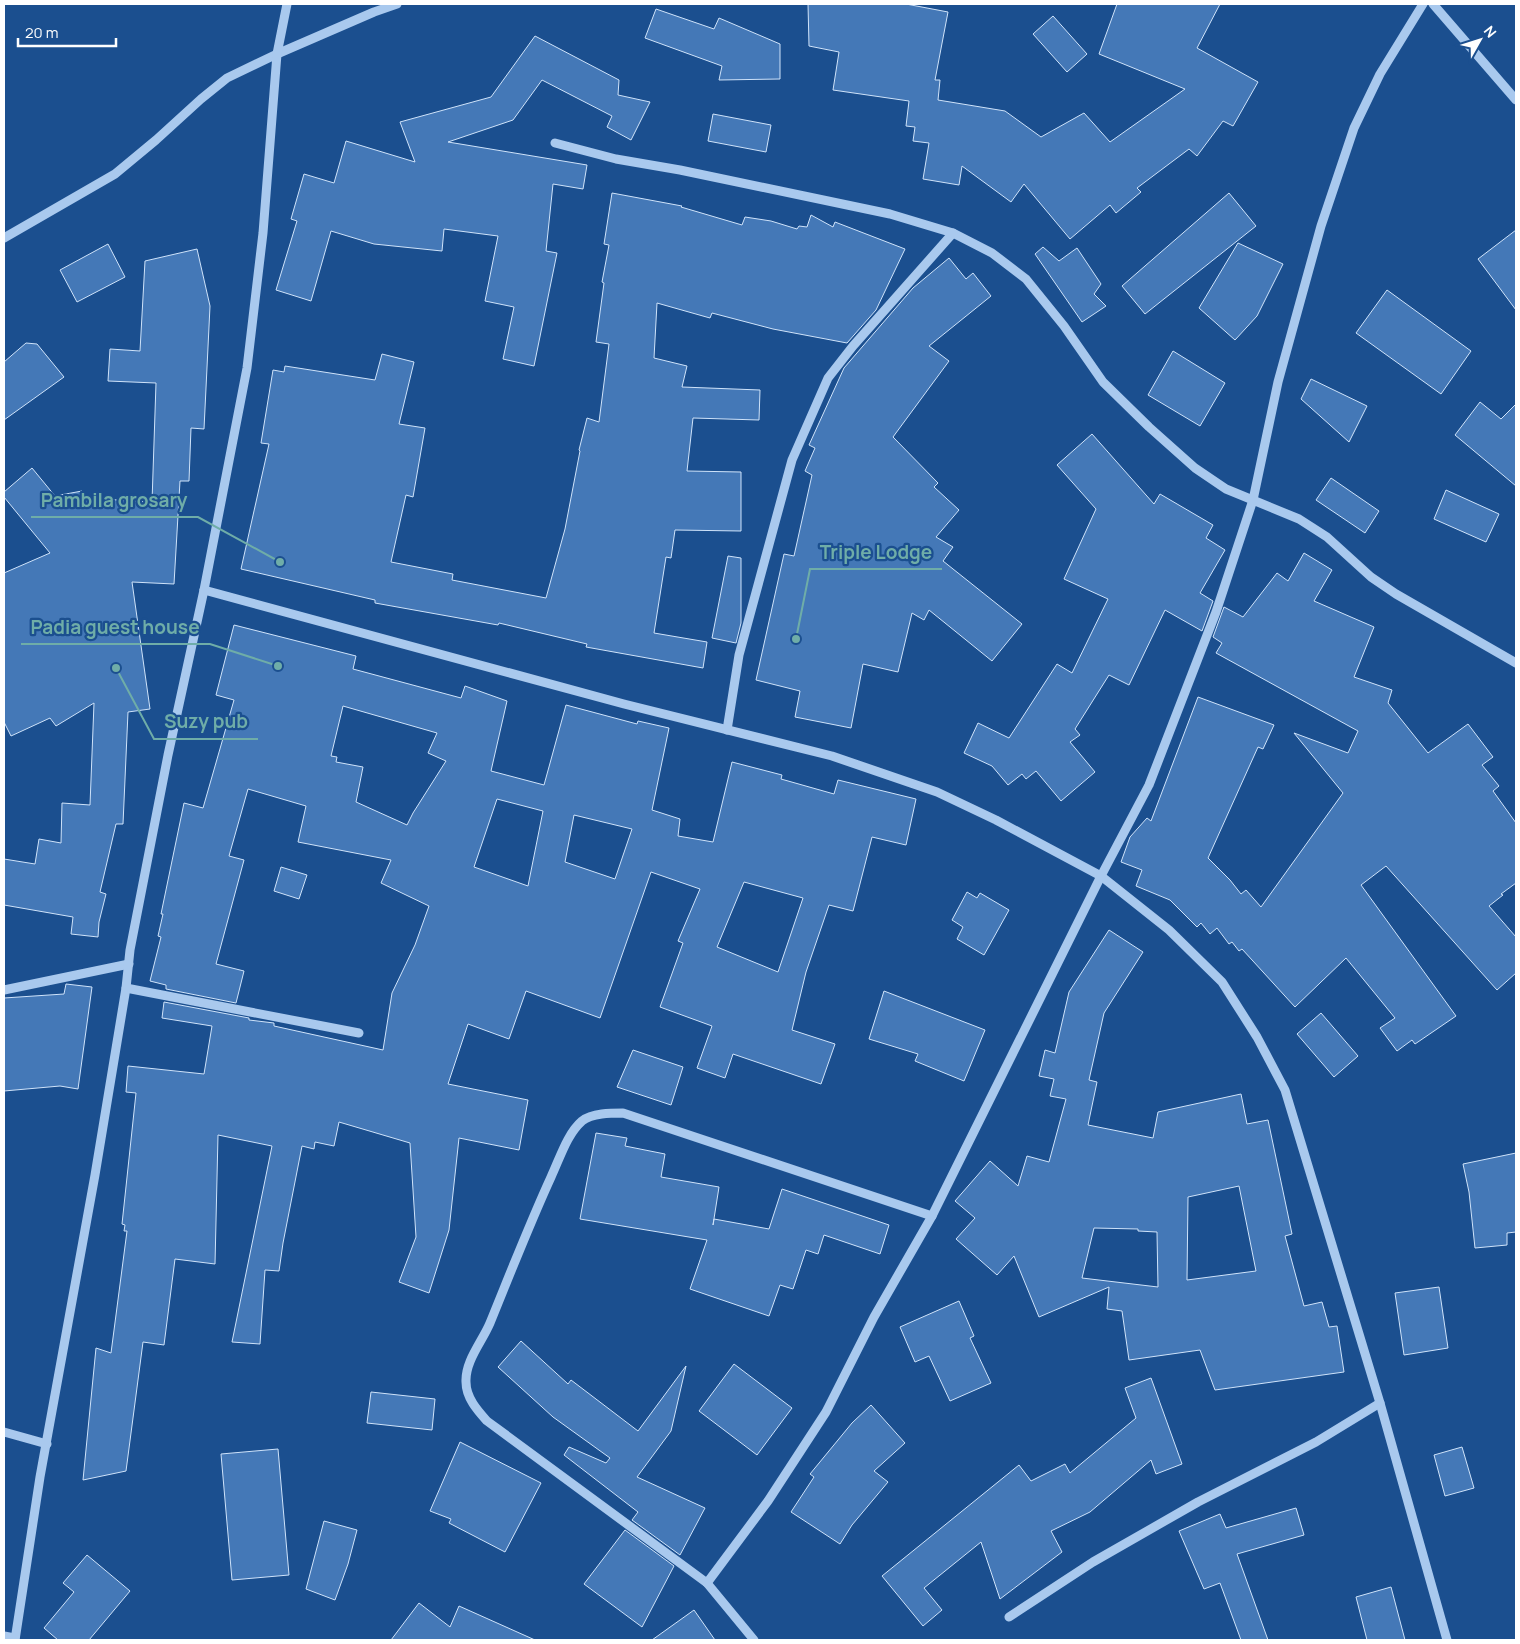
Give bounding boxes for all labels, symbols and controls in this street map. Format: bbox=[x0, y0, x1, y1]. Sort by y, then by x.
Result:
scale bar bbox=[18, 15, 115, 47]
north arrow bbox=[1455, 15, 1505, 65]
text: 20 m bbox=[25, 22, 58, 43]
text: N bbox=[1480, 22, 1501, 41]
callout: Pambila grosary bbox=[31, 483, 198, 517]
text: Pambila grosary bbox=[41, 487, 188, 513]
callout: Triple Lodge bbox=[810, 535, 942, 569]
text: Triple Lodge bbox=[820, 539, 932, 565]
callout: Padia guest house bbox=[21, 610, 210, 644]
text: Padia guest house bbox=[30, 614, 200, 640]
callout: Suzy pub bbox=[154, 705, 258, 739]
text: Suzy pub bbox=[164, 708, 248, 734]

